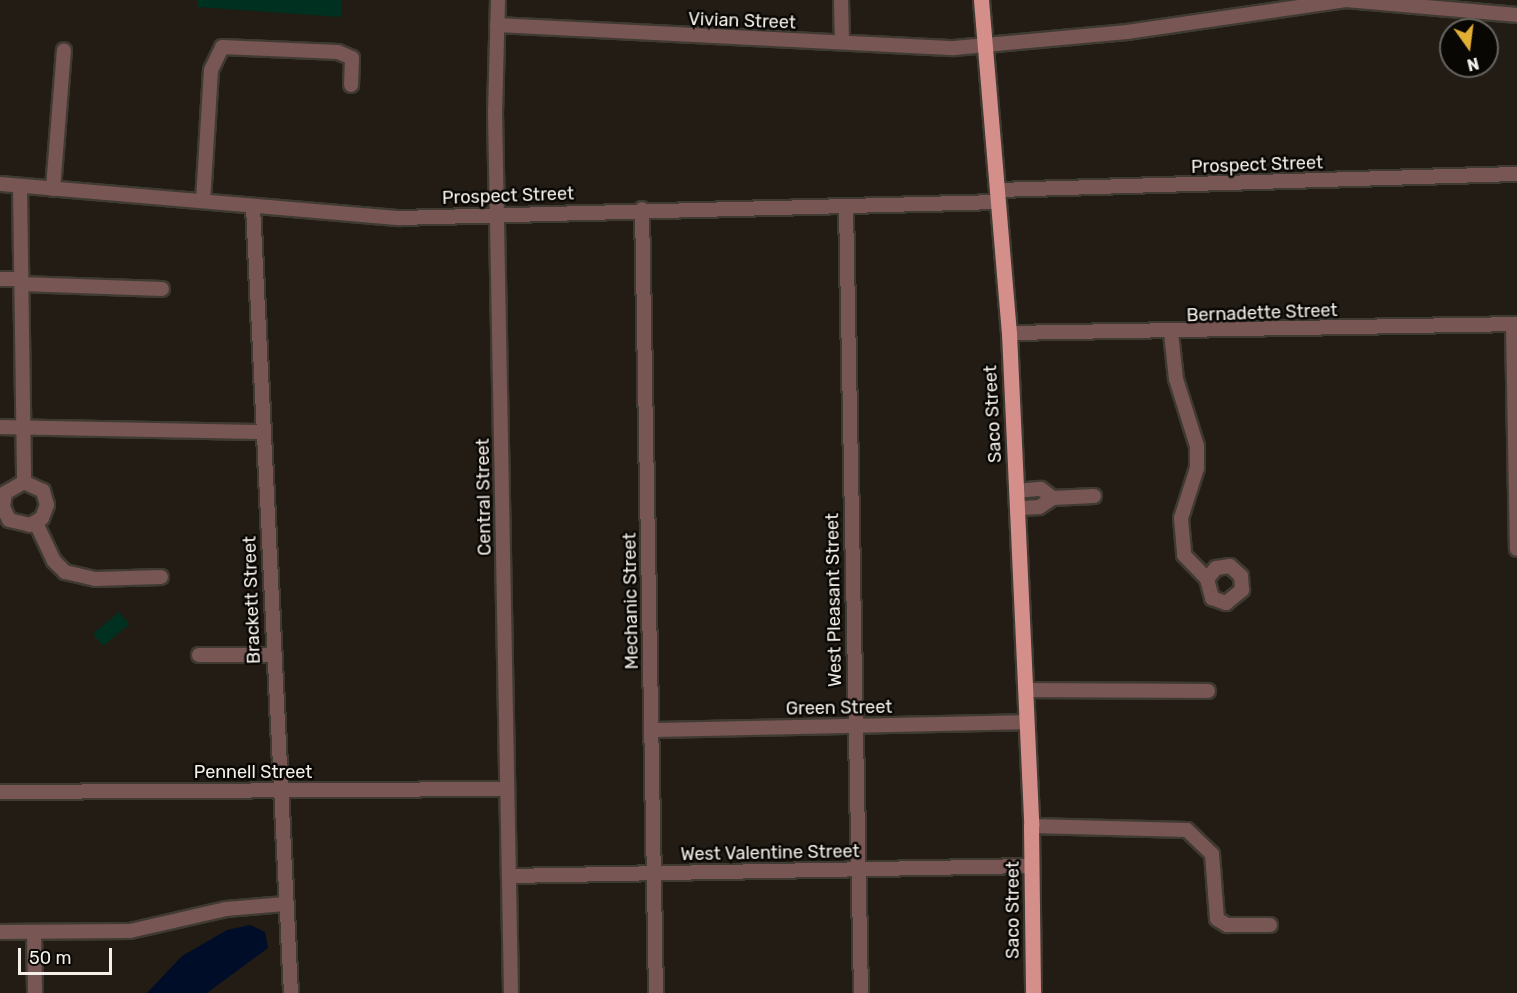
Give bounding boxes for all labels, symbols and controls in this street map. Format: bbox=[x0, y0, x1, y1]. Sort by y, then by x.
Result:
street label: Vivian Street bbox=[688, 8, 796, 34]
north arrow bbox=[1439, 18, 1499, 78]
text: N bbox=[1465, 53, 1481, 75]
street label: Prospect Street bbox=[1191, 152, 1323, 178]
street label: Prospect Street bbox=[442, 183, 574, 209]
street label: Bernadette Street bbox=[1186, 300, 1338, 326]
street label: Saco Street bbox=[980, 365, 1006, 463]
street label: Central Street bbox=[472, 438, 496, 556]
street label: West Pleasant Street bbox=[822, 513, 846, 687]
street label: Mechanic Street bbox=[619, 532, 643, 670]
street label: Brackett Street bbox=[239, 536, 265, 664]
street label: Green Street bbox=[786, 696, 892, 720]
street label: Pennell Street bbox=[194, 761, 312, 783]
street label: West Valentine Street bbox=[680, 841, 860, 865]
street label: Saco Street bbox=[1002, 861, 1024, 959]
scale bar bbox=[21, 936, 116, 974]
text: 50 m bbox=[29, 947, 72, 969]

